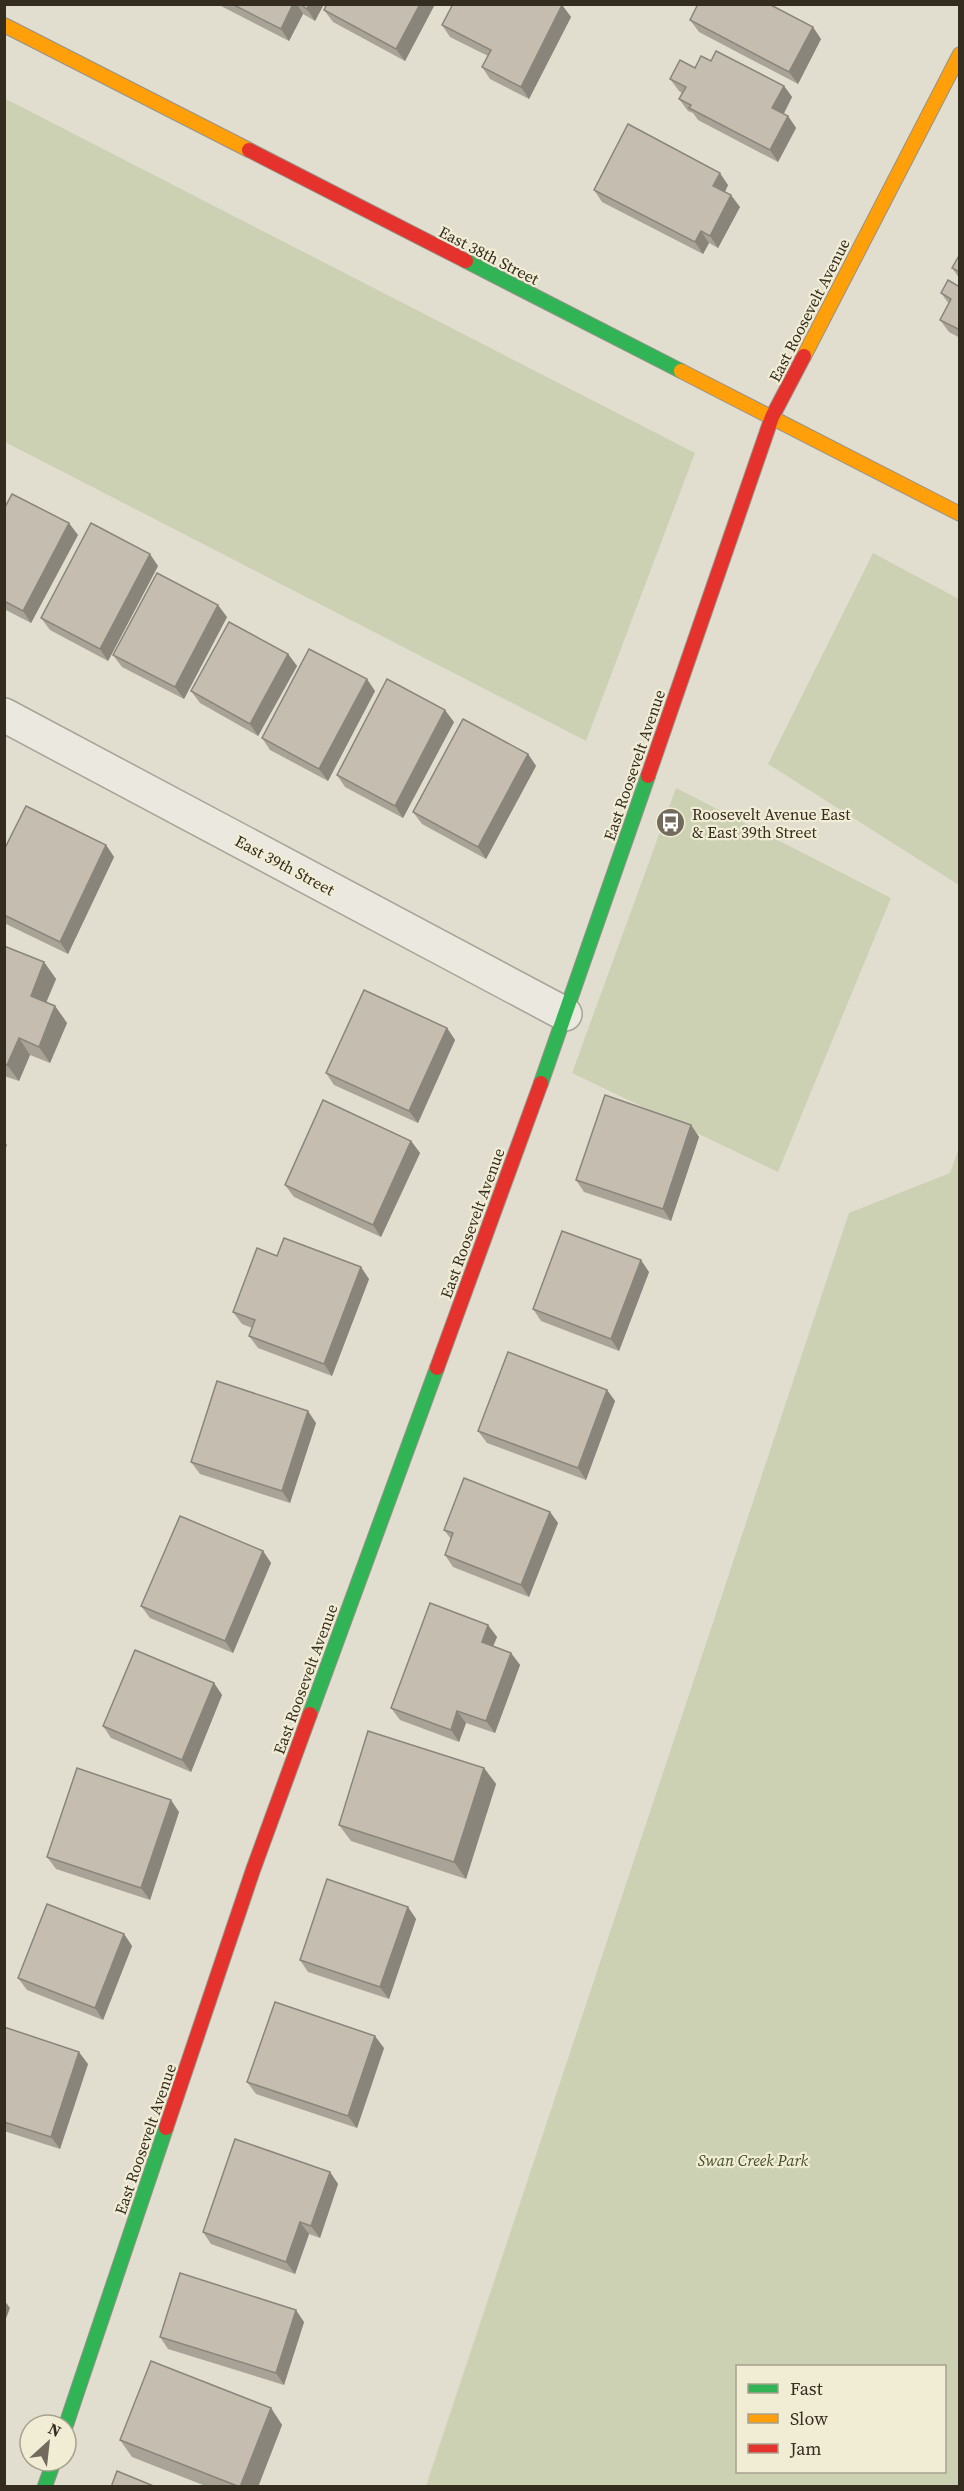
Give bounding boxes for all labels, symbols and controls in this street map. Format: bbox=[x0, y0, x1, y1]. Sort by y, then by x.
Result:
street label: East 38th Street bbox=[435, 220, 544, 290]
street label: East Roosevelt Avenue bbox=[763, 234, 855, 386]
street label: East Roosevelt Avenue bbox=[598, 687, 670, 843]
place label: Roosevelt Avenue East & East 39th Street bbox=[692, 803, 851, 843]
bus stop icon: Roosevelt Avenue East & East 39th Street bbox=[655, 807, 687, 839]
street label: East 39th Street bbox=[231, 830, 339, 901]
street label: East Roosevelt Avenue bbox=[435, 1145, 509, 1301]
street label: East Roosevelt Avenue bbox=[268, 1601, 342, 1757]
street label: East Roosevelt Avenue bbox=[109, 2061, 181, 2217]
park label: Swan Creek Park bbox=[698, 2149, 809, 2171]
legend bbox=[736, 2365, 946, 2473]
text: Fast bbox=[790, 2376, 823, 2401]
text: Slow bbox=[790, 2406, 828, 2431]
north arrow bbox=[18, 2413, 78, 2473]
text: N bbox=[45, 2417, 65, 2442]
text: Jam bbox=[789, 2436, 822, 2461]

